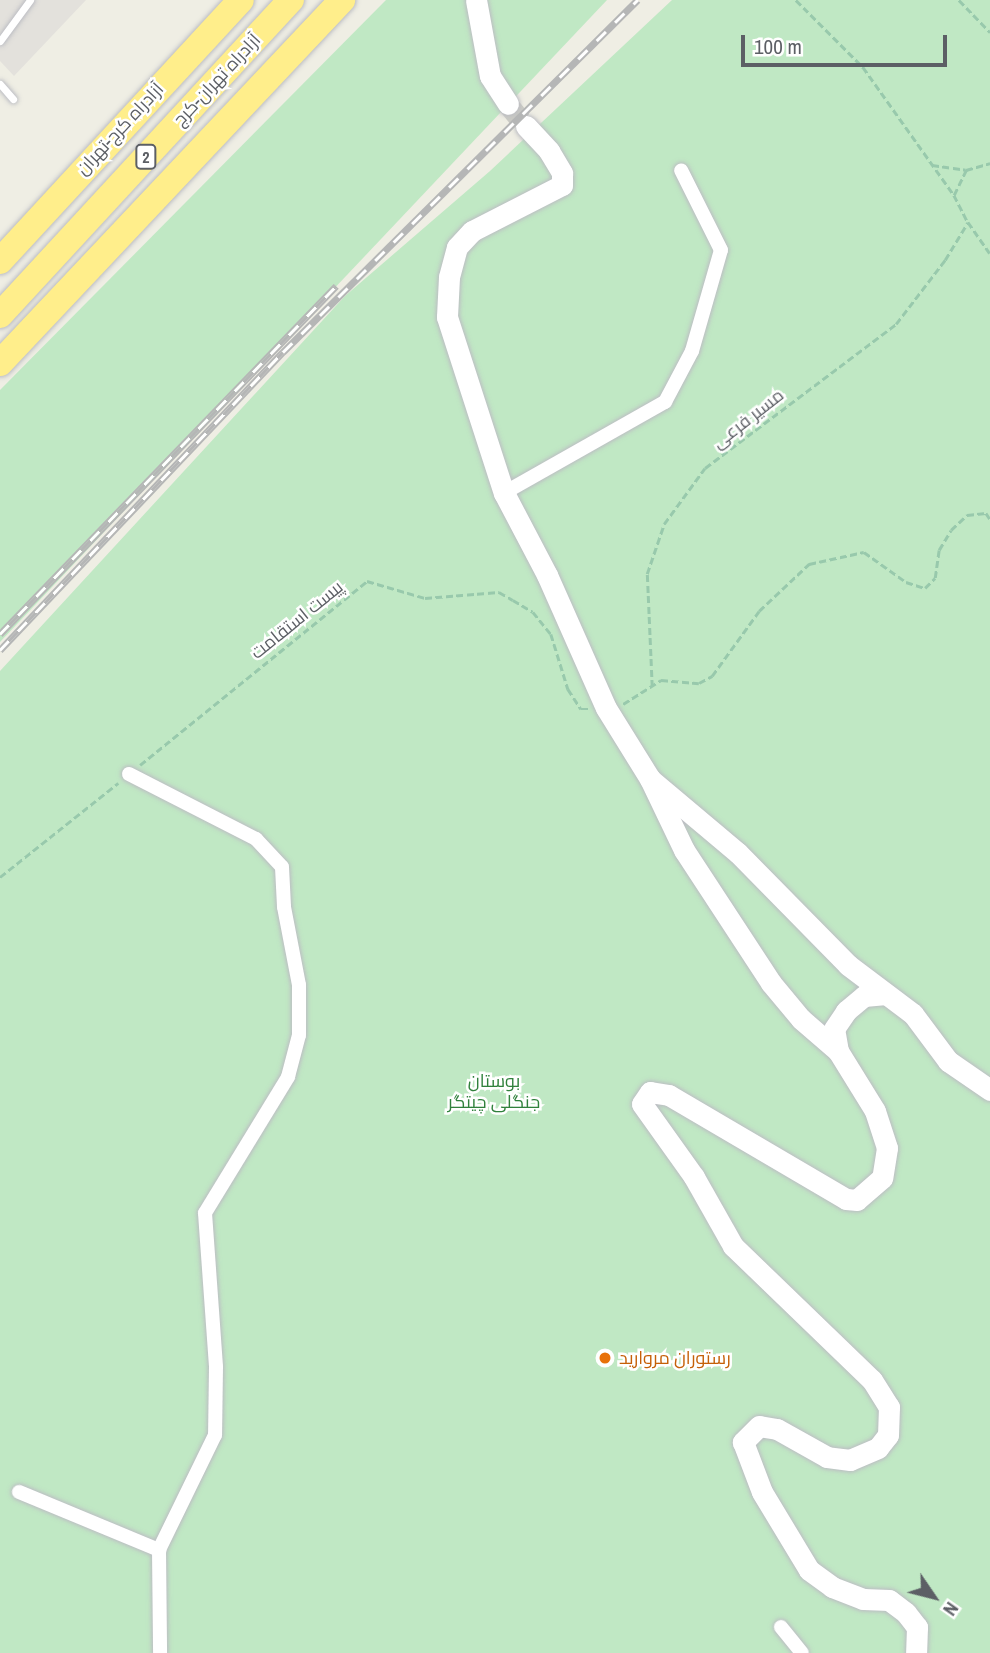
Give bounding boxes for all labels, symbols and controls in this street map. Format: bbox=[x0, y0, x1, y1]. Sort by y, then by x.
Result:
scale bar bbox=[745, 21, 951, 65]
street label: آزادراه تهران-کرج bbox=[169, 29, 265, 131]
text: 100 m bbox=[754, 32, 802, 61]
street label: آزادراه کرج-تهران bbox=[72, 78, 168, 180]
road number: 2 bbox=[134, 144, 158, 169]
street label: مسیر فرعی bbox=[708, 384, 788, 454]
street label: پیست استقامت bbox=[246, 576, 348, 664]
park label: بوستان جنگلی چیتگر bbox=[448, 1071, 540, 1114]
place label: رستوران مروارید bbox=[619, 1347, 731, 1369]
marker: رستوران مروارید bbox=[597, 1350, 613, 1366]
north arrow bbox=[899, 1562, 969, 1632]
text: N bbox=[937, 1597, 965, 1621]

